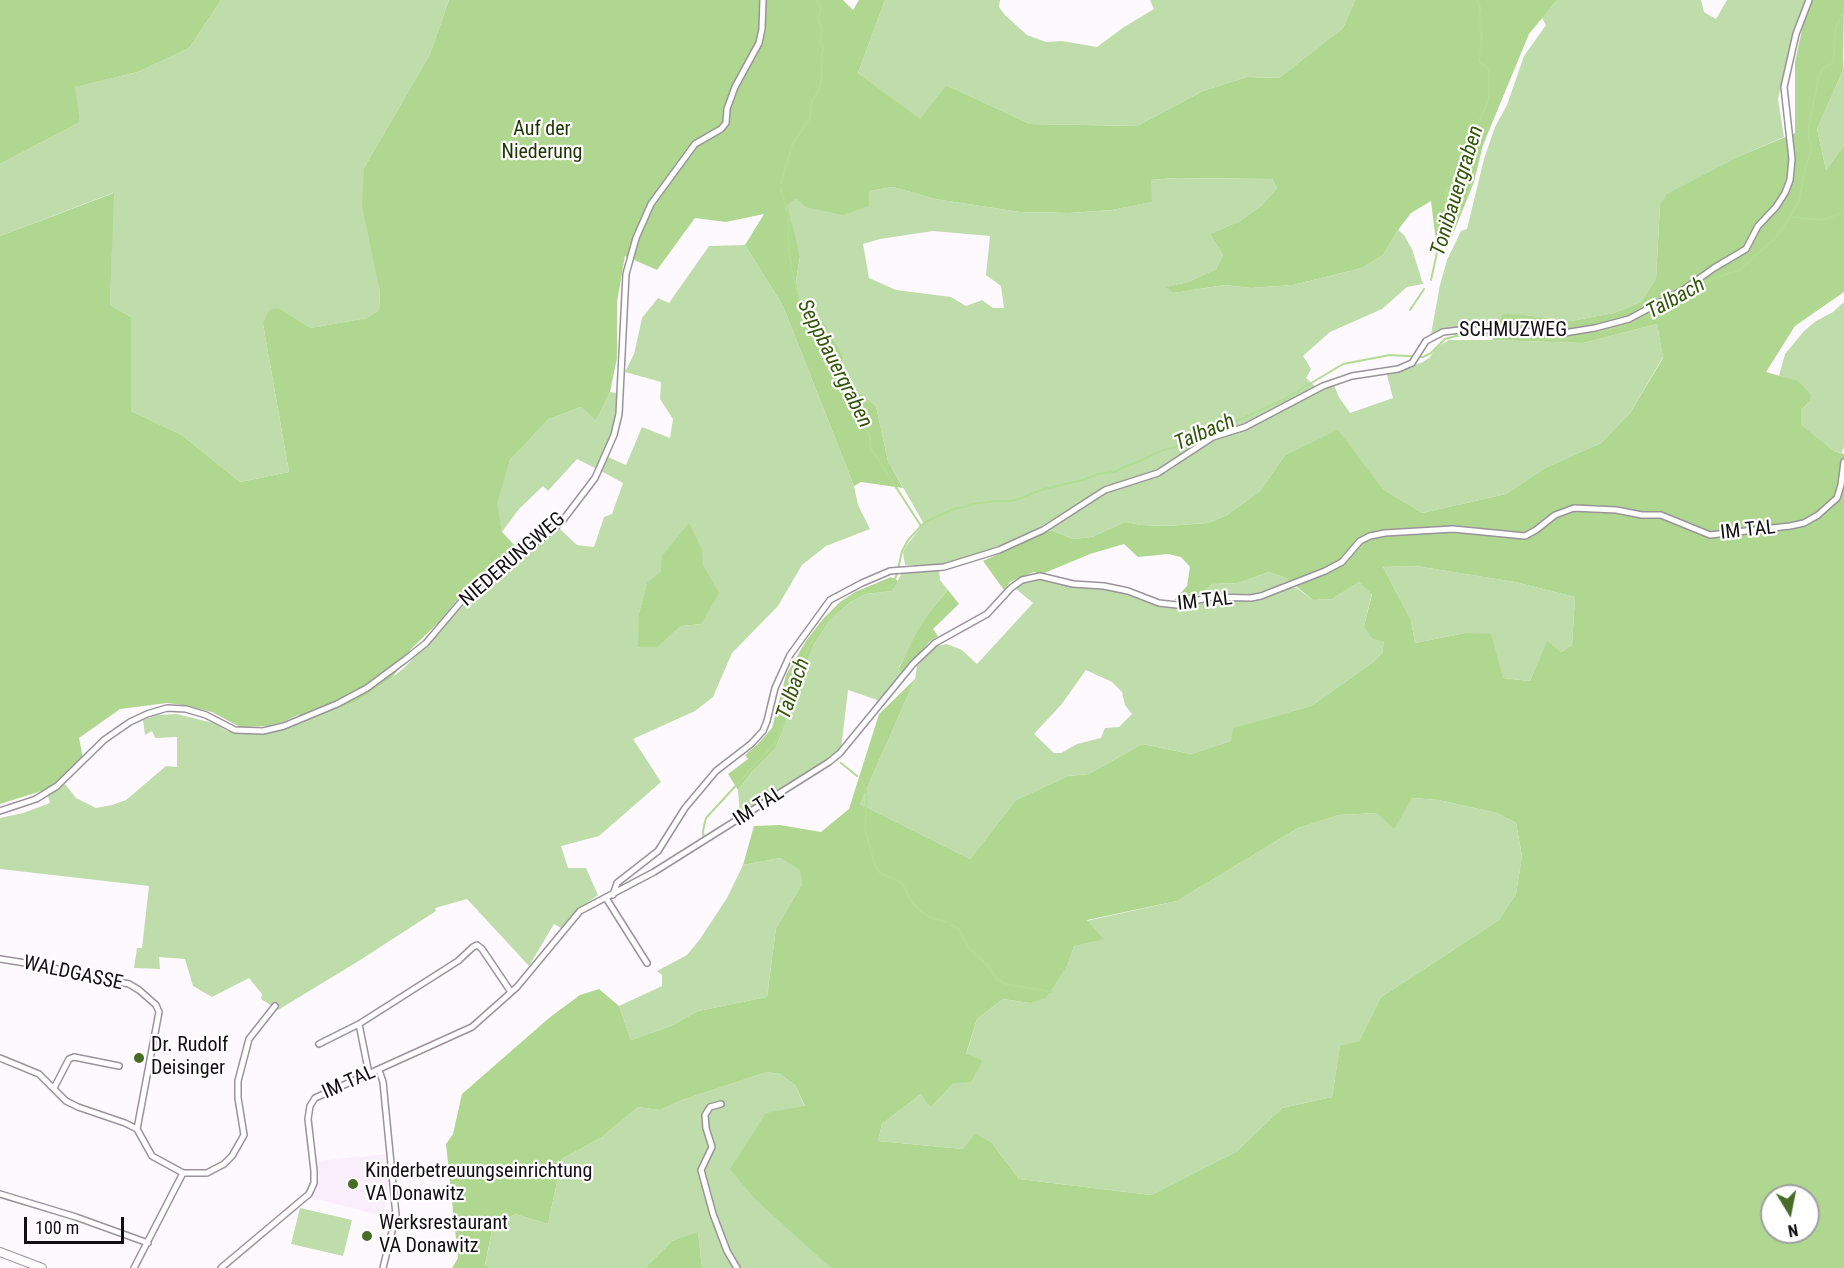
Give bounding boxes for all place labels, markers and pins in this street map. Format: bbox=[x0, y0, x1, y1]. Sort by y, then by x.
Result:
place label: Dr. Rudolf Deisinger bbox=[151, 1034, 228, 1081]
marker: Dr. Rudolf Deisinger bbox=[132, 1051, 146, 1065]
place label: Kinderbetreuungseinrichtung VA Donawitz bbox=[365, 1160, 592, 1207]
marker: Kinderbetreuungseinrichtung VA Donawitz bbox=[346, 1177, 360, 1191]
place label: Werksrestaurant VA Donawitz bbox=[379, 1212, 508, 1259]
marker: Werksrestaurant VA Donawitz bbox=[360, 1229, 374, 1243]

